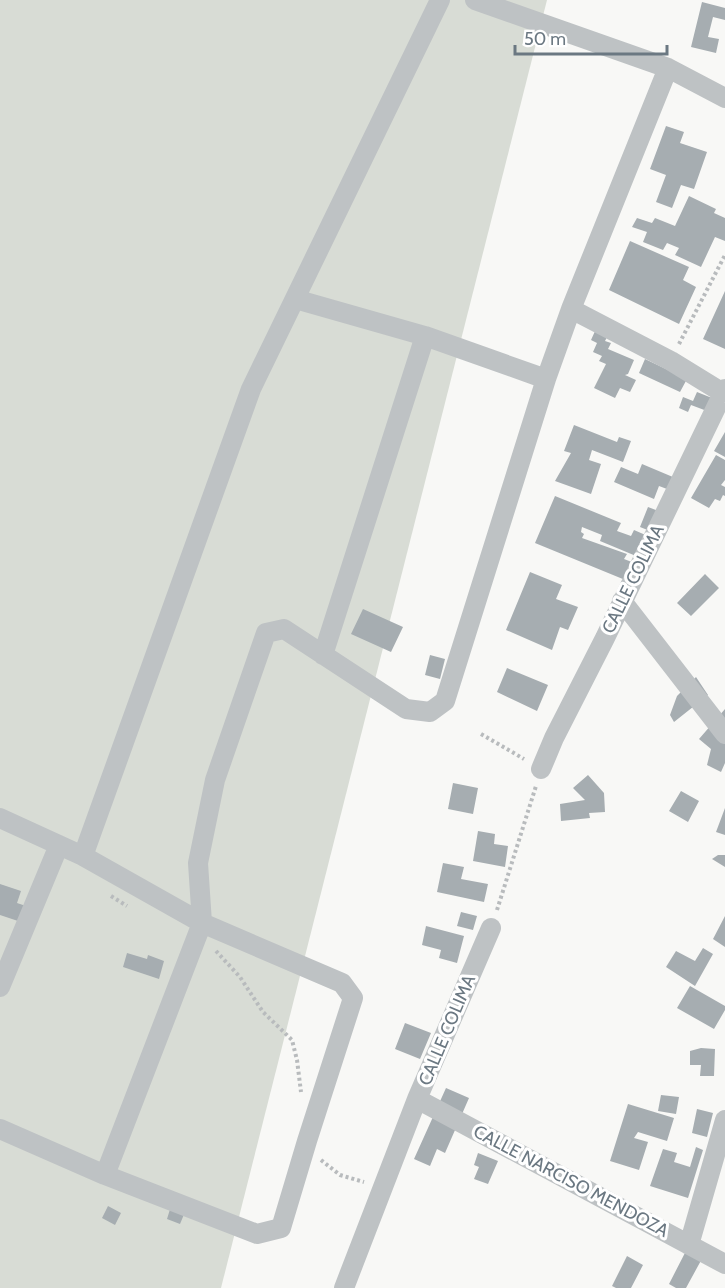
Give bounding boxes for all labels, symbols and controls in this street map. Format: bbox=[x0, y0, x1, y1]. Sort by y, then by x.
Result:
scale bar bbox=[515, 18, 666, 56]
text: 50 m bbox=[524, 28, 566, 50]
street label: CALLE COLIMA bbox=[597, 521, 669, 637]
street label: CALLE COLIMA bbox=[414, 971, 480, 1089]
street label: CALLE NARCISO MENDOZA bbox=[470, 1120, 672, 1242]

